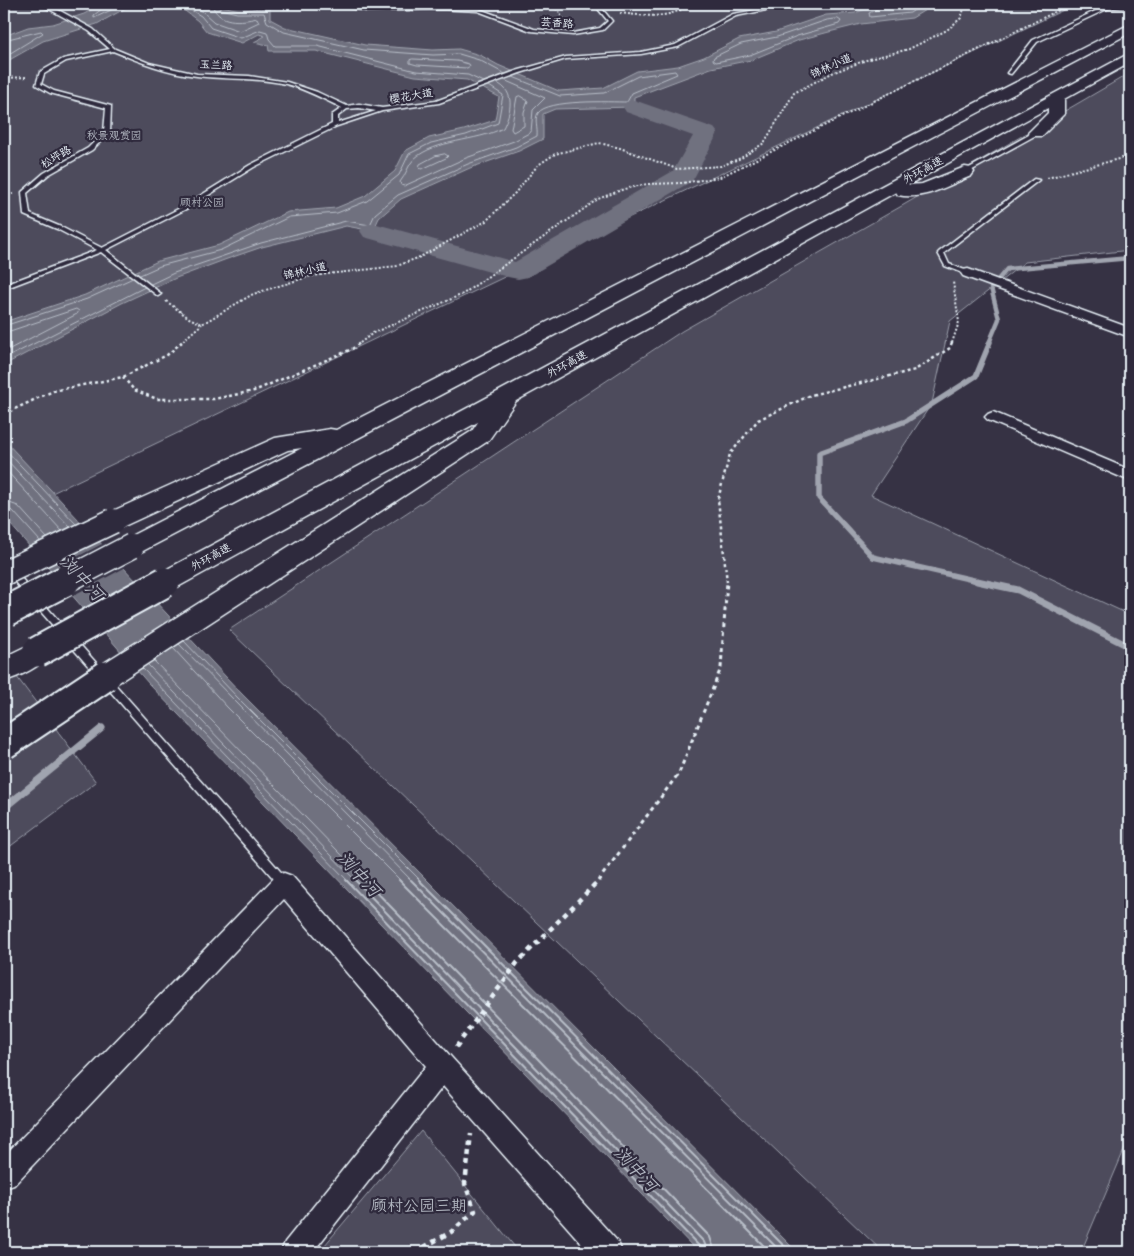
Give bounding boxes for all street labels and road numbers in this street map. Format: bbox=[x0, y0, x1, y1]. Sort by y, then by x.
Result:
street label: 芸香路 bbox=[540, 14, 574, 32]
street label: 锦林小道 bbox=[808, 50, 854, 82]
street label: 玉兰路 bbox=[199, 57, 233, 73]
street label: 樱花大道 bbox=[388, 85, 434, 107]
street label: 松坪路 bbox=[38, 142, 74, 172]
street label: 外环高速 bbox=[900, 153, 946, 187]
street label: 锦林小道 bbox=[282, 259, 328, 283]
street label: 外环高速 bbox=[544, 347, 590, 381]
street label: 外环高速 bbox=[188, 540, 234, 574]

